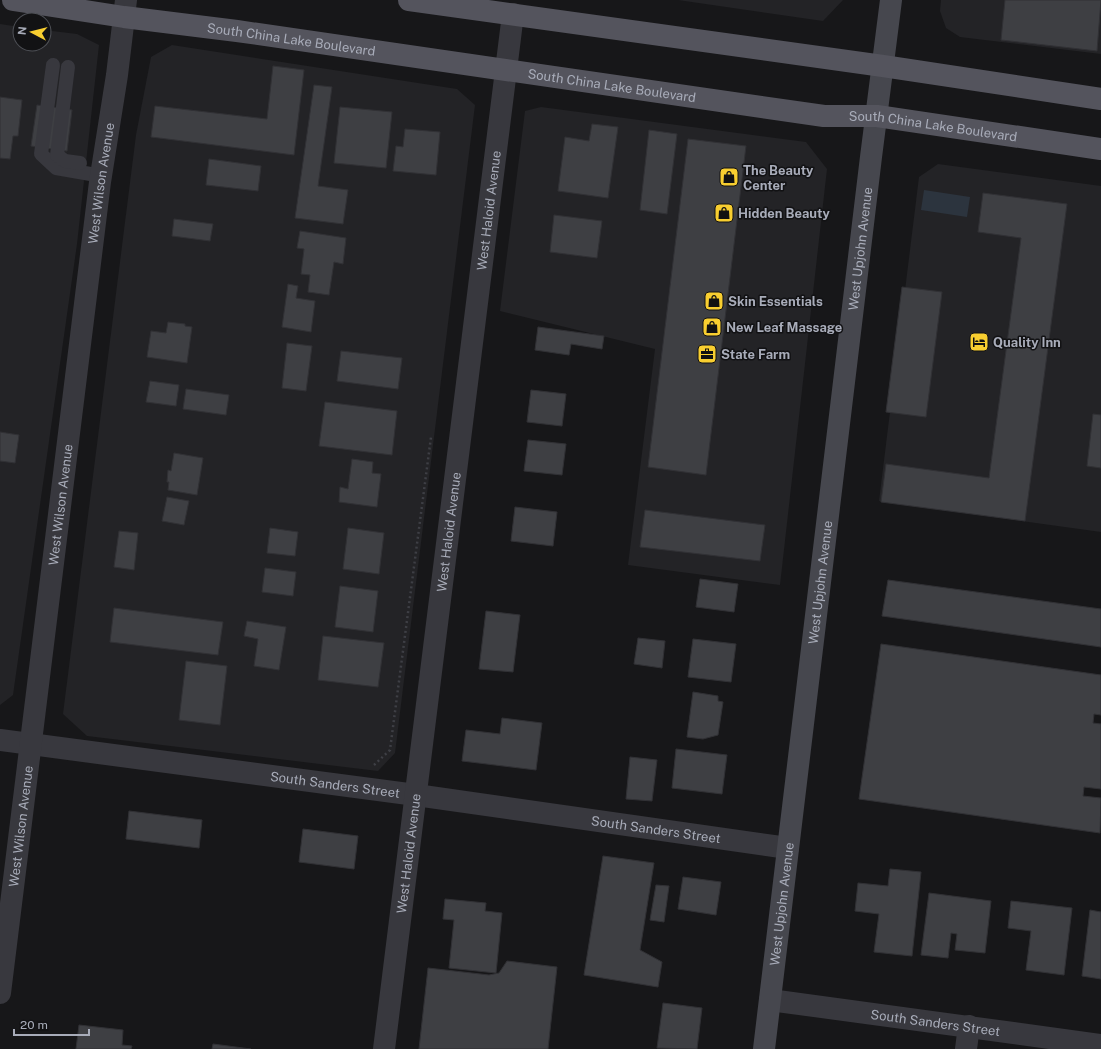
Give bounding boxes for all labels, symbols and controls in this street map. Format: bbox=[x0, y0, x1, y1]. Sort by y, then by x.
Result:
north arrow bbox=[12, 12, 52, 52]
street label: South China Lake Boulevard bbox=[206, 20, 376, 58]
text: N bbox=[16, 26, 29, 36]
street label: South China Lake Boulevard bbox=[527, 66, 697, 105]
street label: South China Lake Boulevard bbox=[849, 109, 1018, 144]
street label: West Wilson Avenue bbox=[85, 122, 117, 245]
street label: West Haloid Avenue bbox=[474, 150, 503, 271]
place label: The Beauty Center bbox=[743, 163, 814, 193]
shop icon: The Beauty Center bbox=[718, 166, 740, 188]
street label: West Upjohn Avenue bbox=[845, 186, 875, 311]
shop icon: Hidden Beauty bbox=[713, 202, 735, 224]
place label: Hidden Beauty bbox=[738, 206, 830, 221]
shop icon: Skin Essentials bbox=[703, 290, 725, 312]
place label: Skin Essentials bbox=[728, 294, 823, 309]
shop icon: New Leaf Massage bbox=[701, 316, 723, 338]
place label: New Leaf Massage bbox=[726, 320, 842, 335]
hotel icon: Quality Inn bbox=[968, 331, 990, 353]
place label: Quality Inn bbox=[993, 335, 1061, 350]
office icon: State Farm bbox=[696, 343, 718, 365]
place label: State Farm bbox=[721, 347, 790, 362]
street label: West Wilson Avenue bbox=[45, 443, 75, 566]
street label: West Haloid Avenue bbox=[434, 471, 463, 593]
street label: West Upjohn Avenue bbox=[805, 520, 835, 645]
street label: West Wilson Avenue bbox=[6, 765, 35, 888]
street label: South Sanders Street bbox=[269, 768, 401, 800]
street label: West Haloid Avenue bbox=[393, 793, 423, 914]
street label: South Sanders Street bbox=[590, 813, 722, 846]
street label: West Upjohn Avenue bbox=[767, 841, 796, 967]
street label: South Sanders Street bbox=[870, 1006, 1001, 1039]
scale bar bbox=[14, 1011, 89, 1037]
text: 20 m bbox=[20, 1018, 48, 1032]

